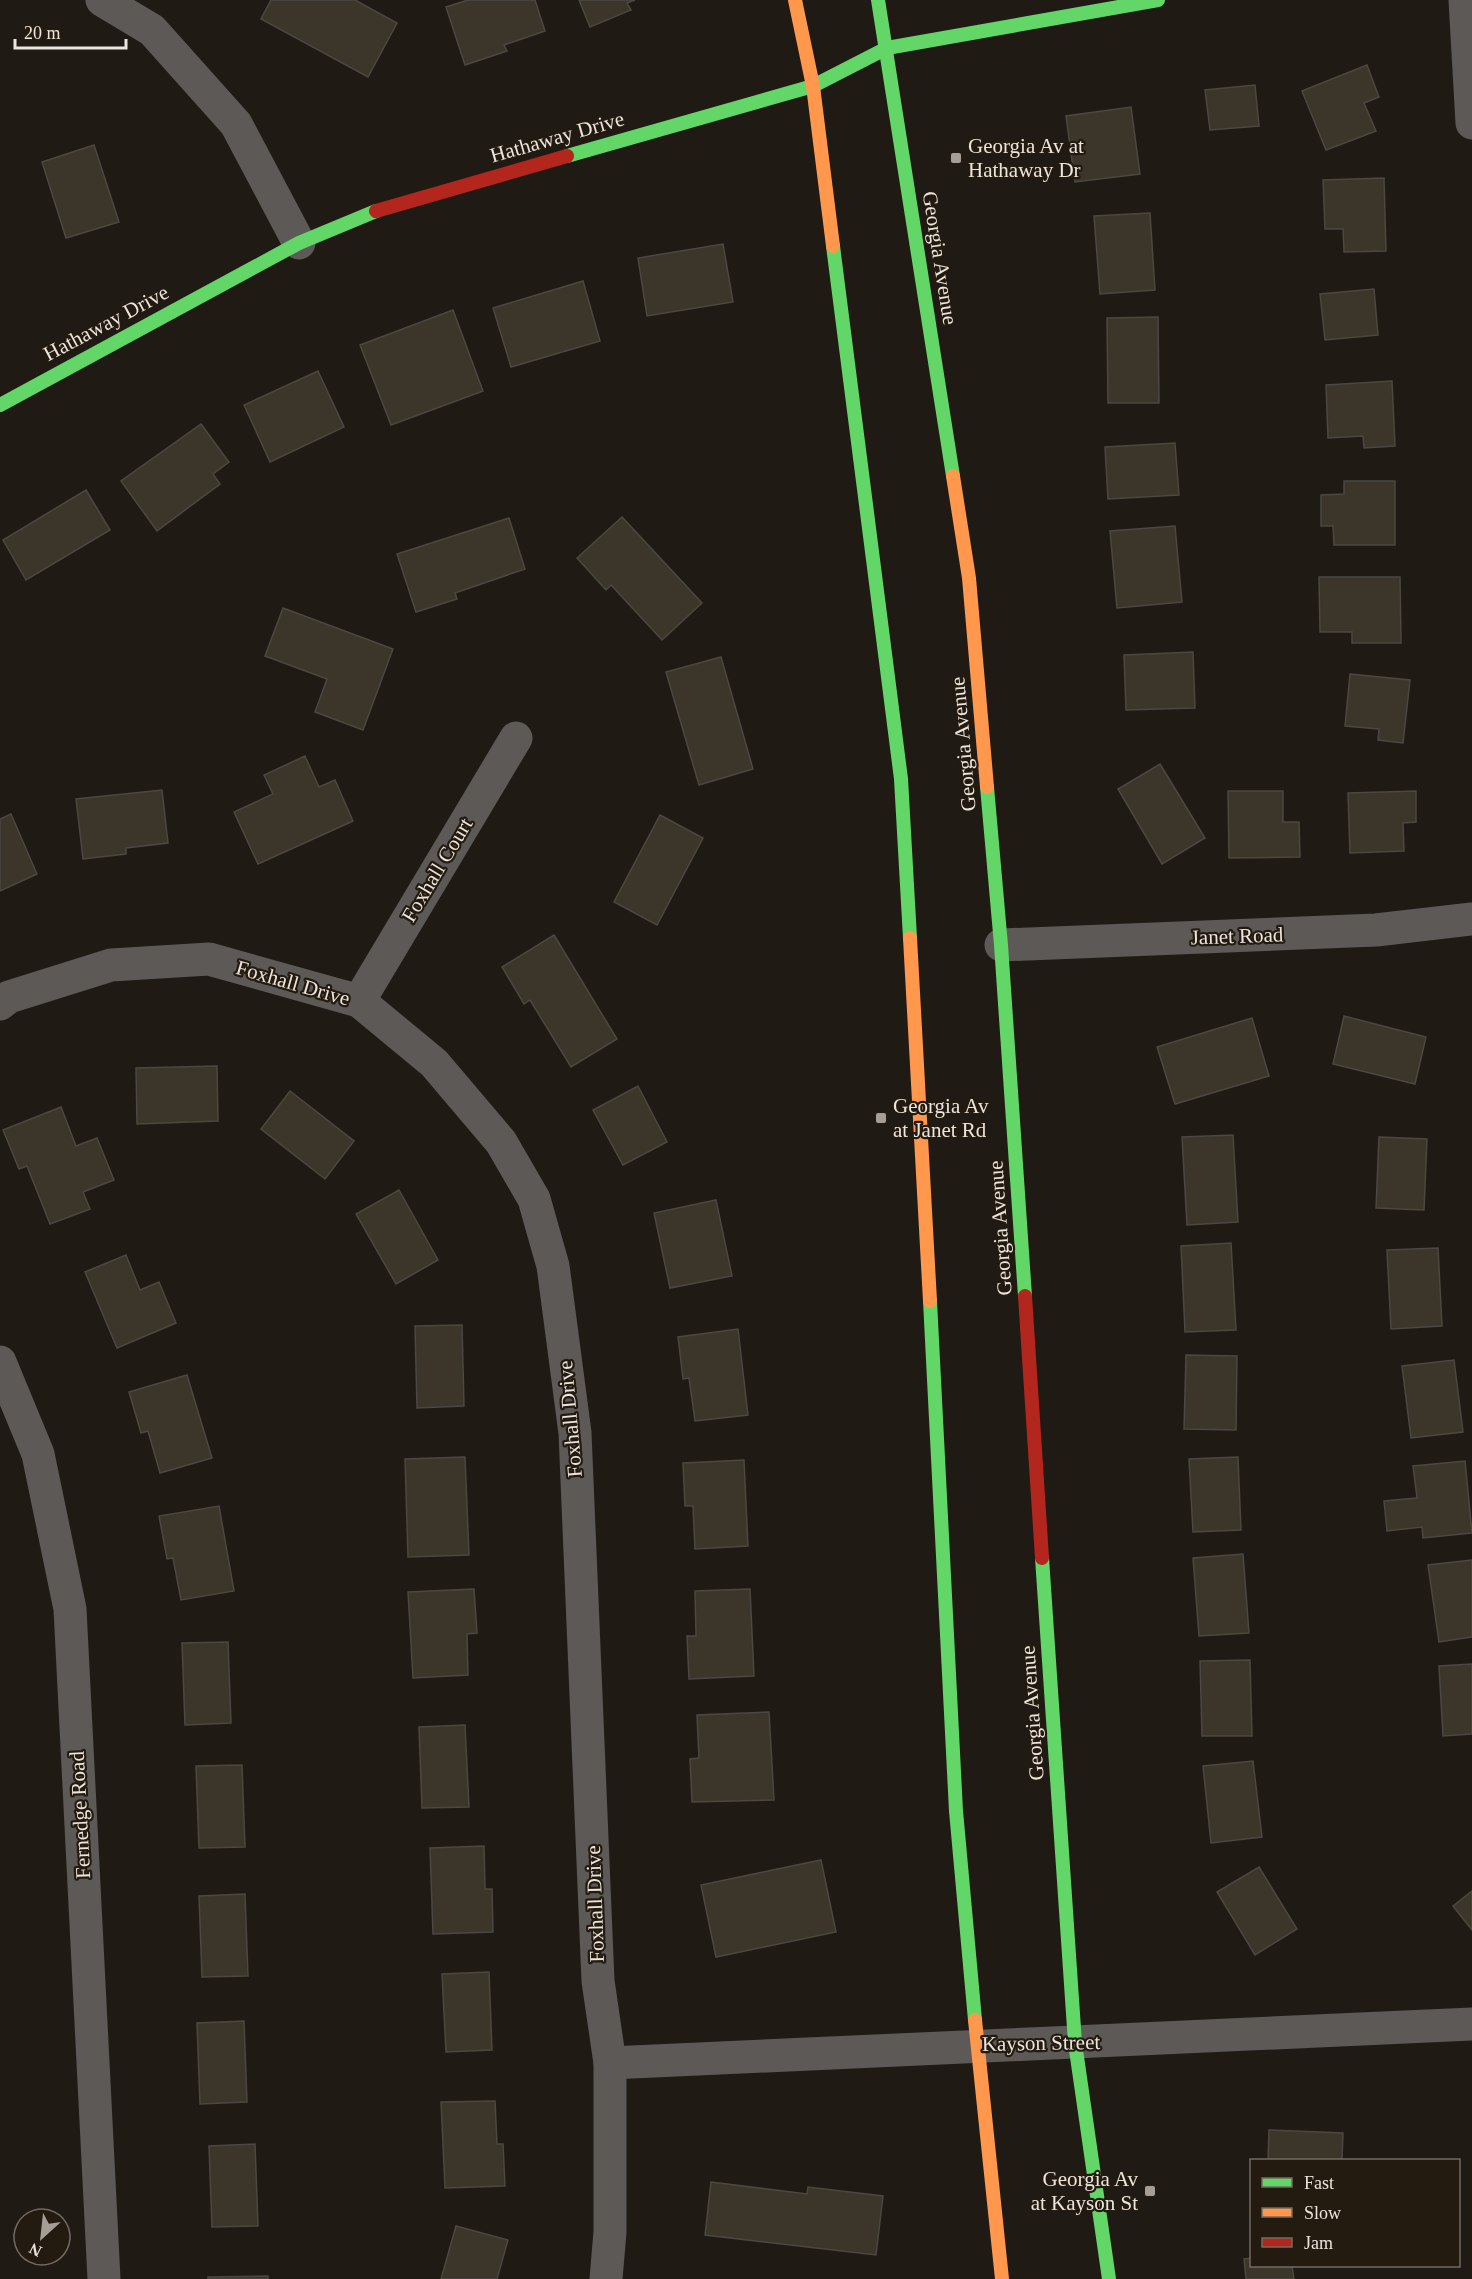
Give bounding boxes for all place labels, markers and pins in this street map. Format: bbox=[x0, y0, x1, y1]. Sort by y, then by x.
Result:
place label: Georgia Av at Hathaway Dr bbox=[968, 134, 1084, 182]
marker: Georgia Av at Hathaway Dr bbox=[949, 151, 963, 165]
place label: Georgia Av at Janet Rd bbox=[893, 1094, 989, 1142]
marker: Georgia Av at Janet Rd bbox=[874, 1111, 888, 1125]
place label: Georgia Av at Kayson St bbox=[1031, 2167, 1138, 2215]
marker: Georgia Av at Kayson St bbox=[1143, 2184, 1157, 2198]

